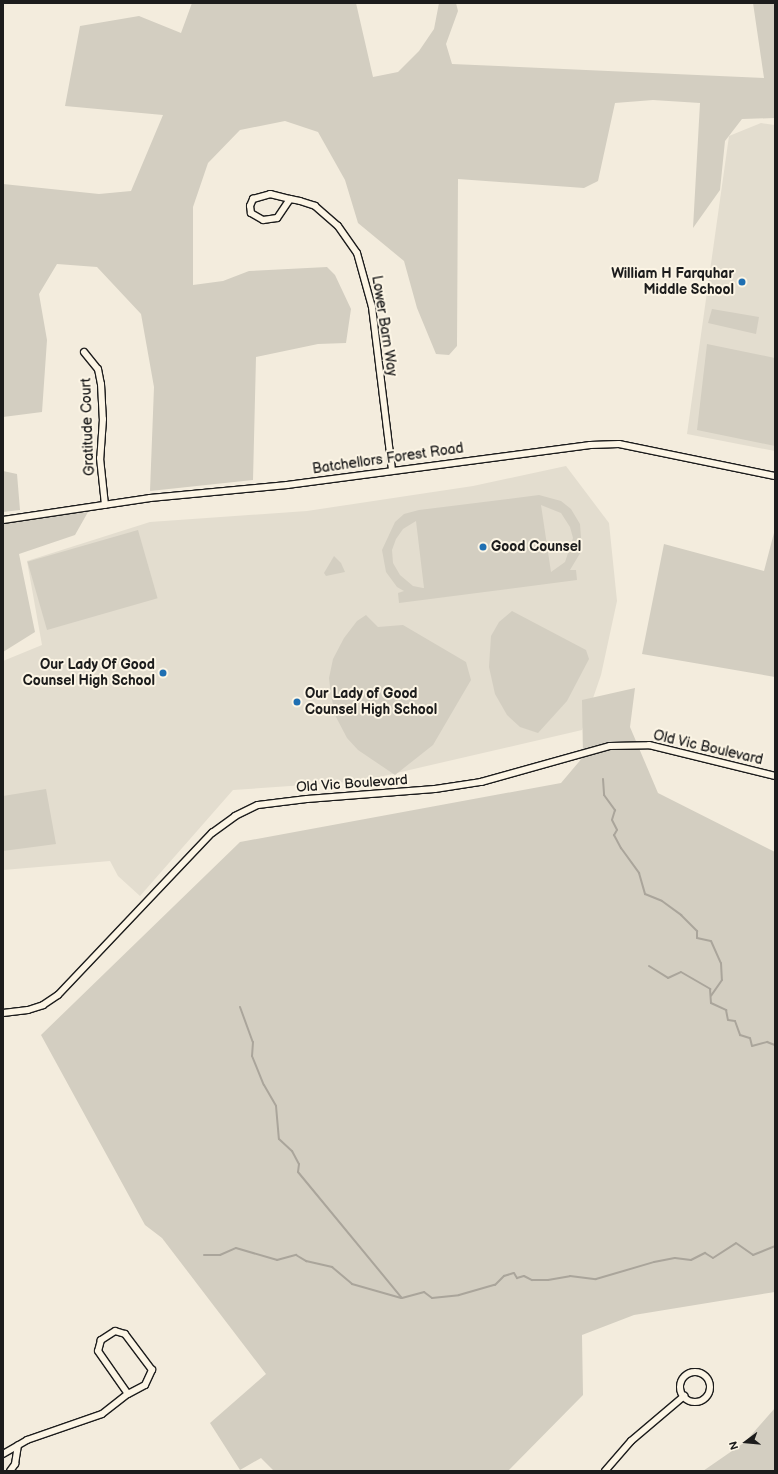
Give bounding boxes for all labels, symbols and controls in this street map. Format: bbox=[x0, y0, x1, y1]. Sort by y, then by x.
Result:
place label: William H Farquhar Middle School bbox=[611, 266, 734, 298]
street label: Lower Barn Way bbox=[368, 274, 400, 378]
marker: William H Farquhar Middle School bbox=[737, 277, 747, 287]
street label: Gratitude Court bbox=[78, 378, 98, 476]
street label: Batchellors Forest Road bbox=[311, 440, 465, 478]
place label: Good Counsel bbox=[491, 539, 581, 555]
marker: Good Counsel bbox=[478, 542, 488, 552]
place label: Our Lady Of Good Counsel High School bbox=[23, 657, 155, 690]
marker: Our Lady Of Good Counsel High School bbox=[158, 668, 168, 678]
place label: Our Lady of Good Counsel High School bbox=[305, 686, 437, 718]
marker: Our Lady of Good Counsel High School bbox=[292, 697, 302, 707]
street label: Old Vic Boulevard bbox=[651, 727, 765, 769]
street label: Old Vic Boulevard bbox=[295, 772, 409, 796]
north arrow bbox=[726, 1422, 766, 1462]
text: N bbox=[727, 1440, 741, 1451]

